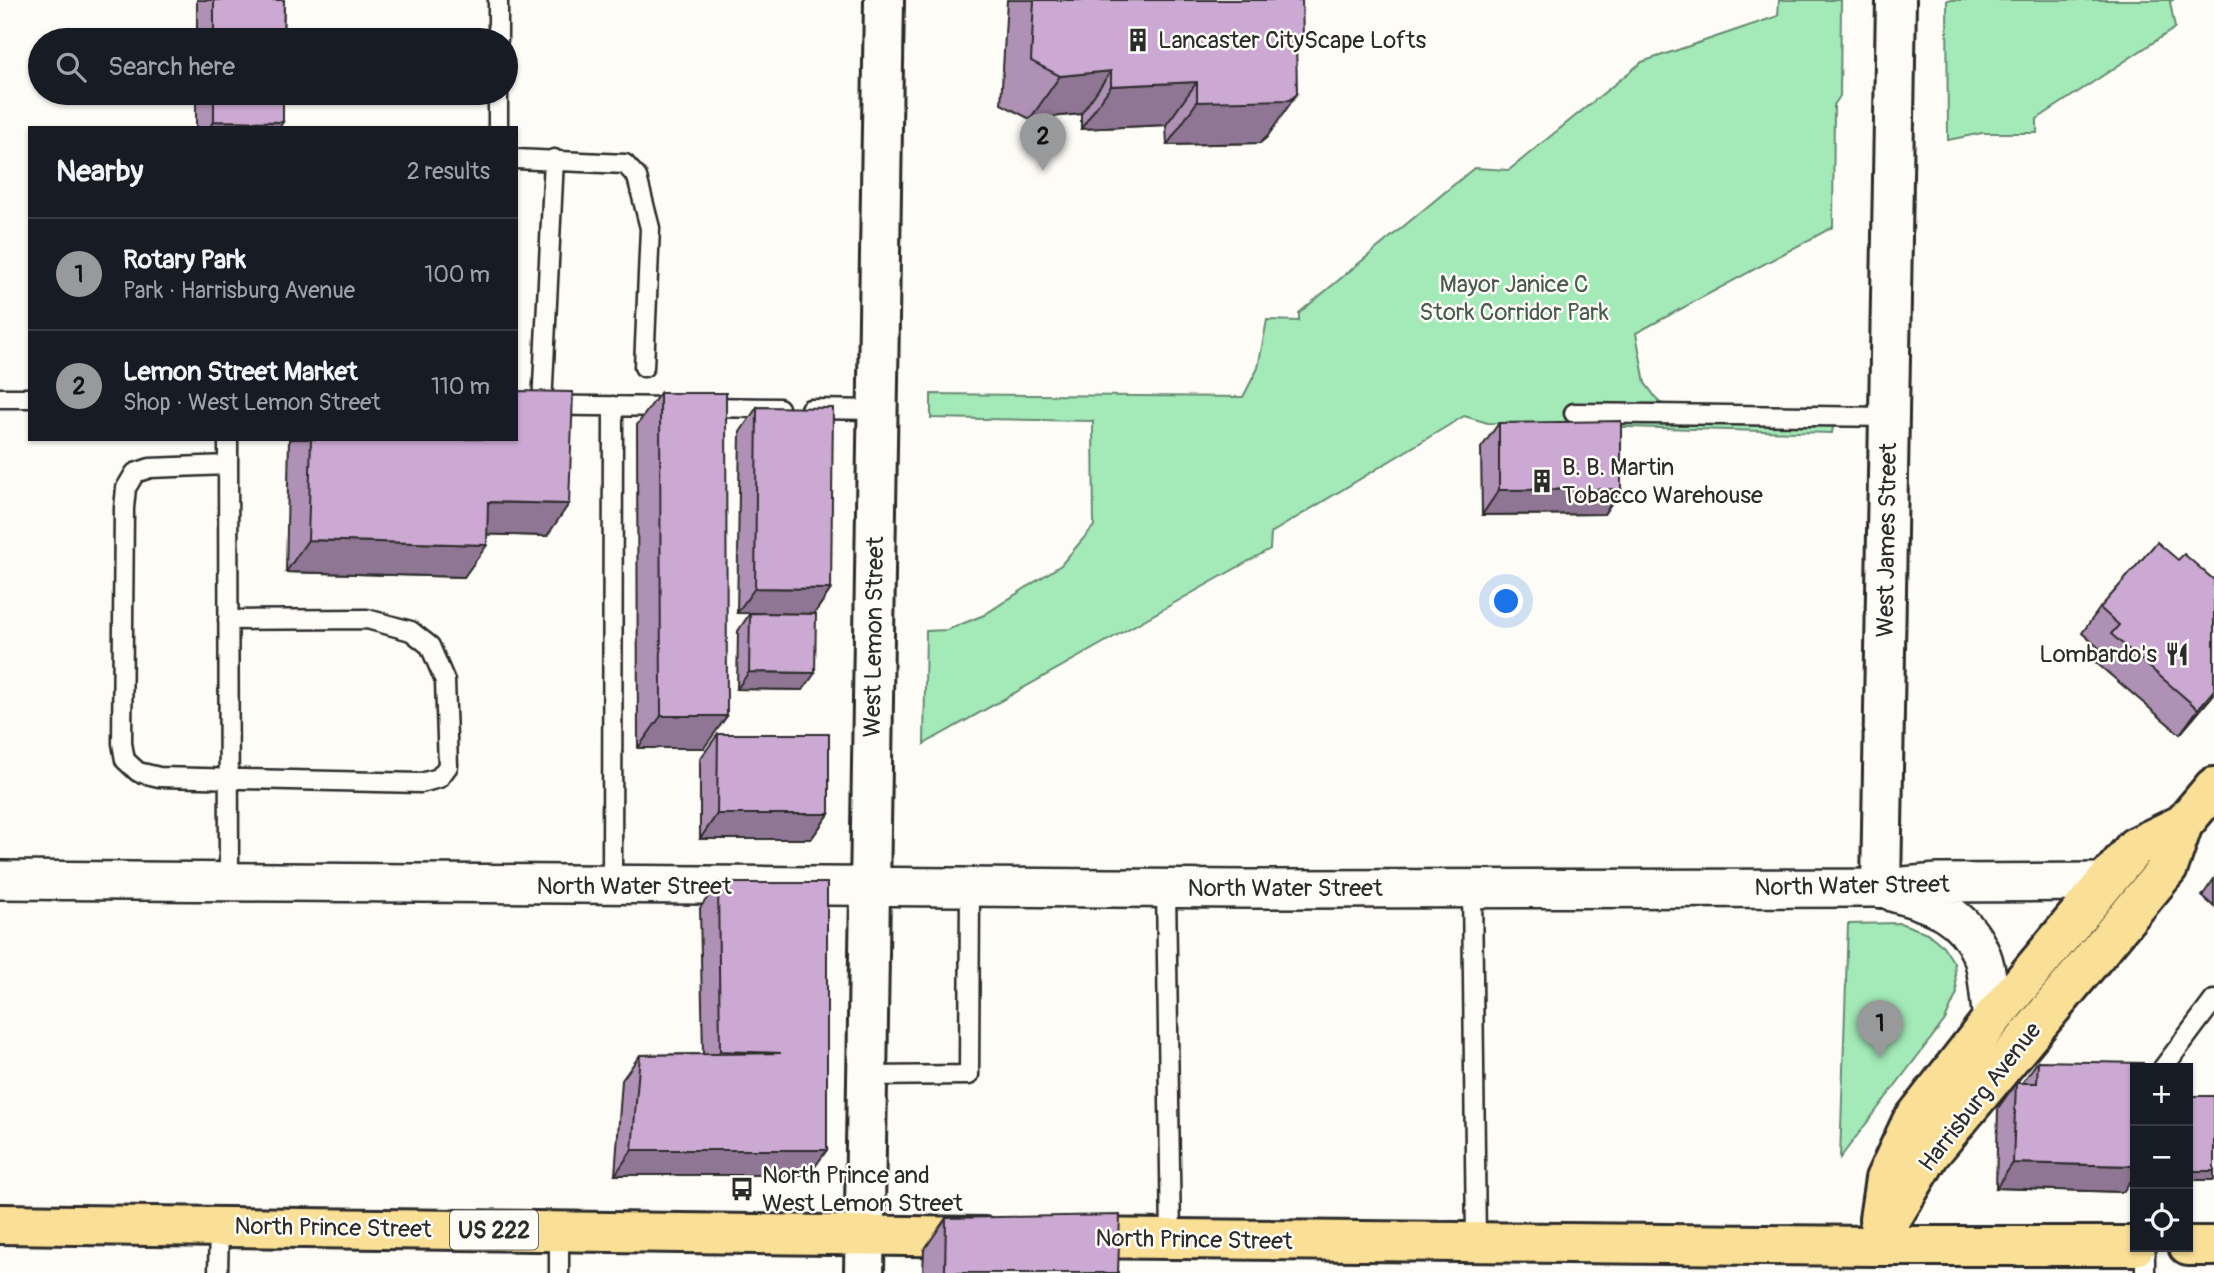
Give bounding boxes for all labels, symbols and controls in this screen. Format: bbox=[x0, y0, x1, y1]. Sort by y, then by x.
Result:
building icon: Lancaster CityScape Lofts bbox=[1124, 26, 1152, 54]
place label: Lancaster CityScape Lofts bbox=[1158, 26, 1426, 55]
search box bbox=[28, 28, 518, 105]
icon: search bbox=[52, 48, 90, 86]
text: Search here bbox=[108, 51, 235, 83]
pin: 2 bbox=[1020, 113, 1066, 171]
text: Nearby bbox=[56, 153, 143, 190]
text: 2 results bbox=[407, 157, 490, 186]
text: Rotary Park bbox=[123, 244, 246, 276]
text: 1 bbox=[75, 260, 84, 289]
text: 100 m bbox=[424, 260, 490, 289]
park label: Mayor Janice C Stork Corridor Park bbox=[1419, 270, 1609, 327]
text: Park · Harrisburg Avenue bbox=[123, 276, 355, 305]
text: Lemon Street Market bbox=[123, 356, 358, 388]
text: 2 bbox=[73, 372, 85, 401]
text: 110 m bbox=[431, 372, 490, 401]
text: Shop · West Lemon Street bbox=[123, 388, 381, 417]
street label: West James Street bbox=[1871, 442, 1903, 638]
place label: B. B. Martin Tobacco Warehouse bbox=[1562, 453, 1763, 510]
building icon: B. B. Martin Tobacco Warehouse bbox=[1528, 467, 1556, 495]
street label: West Lemon Street bbox=[858, 536, 890, 738]
your location bbox=[1489, 584, 1523, 618]
place label: Lombardo's bbox=[2039, 640, 2157, 669]
restaurant icon: Lombardo's bbox=[2163, 640, 2191, 668]
street label: North Water Street bbox=[1754, 870, 1950, 902]
street label: North Water Street bbox=[536, 872, 732, 901]
street label: North Water Street bbox=[1187, 874, 1383, 903]
pin: 1 bbox=[1857, 1000, 1903, 1058]
street label: Harrisburg Avenue bbox=[1913, 1016, 2048, 1178]
map controls bbox=[2130, 1063, 2193, 1252]
button: + bbox=[2130, 1063, 2193, 1126]
button: − bbox=[2130, 1126, 2193, 1189]
place label: North Prince and West Lemon Street bbox=[762, 1161, 963, 1218]
bus stop icon: North Prince and West Lemon Street bbox=[728, 1175, 756, 1203]
button: locate bbox=[2130, 1189, 2193, 1252]
road number: US 222 bbox=[450, 1210, 538, 1250]
street label: North Prince Street bbox=[234, 1212, 432, 1244]
street label: North Prince Street bbox=[1095, 1224, 1293, 1256]

